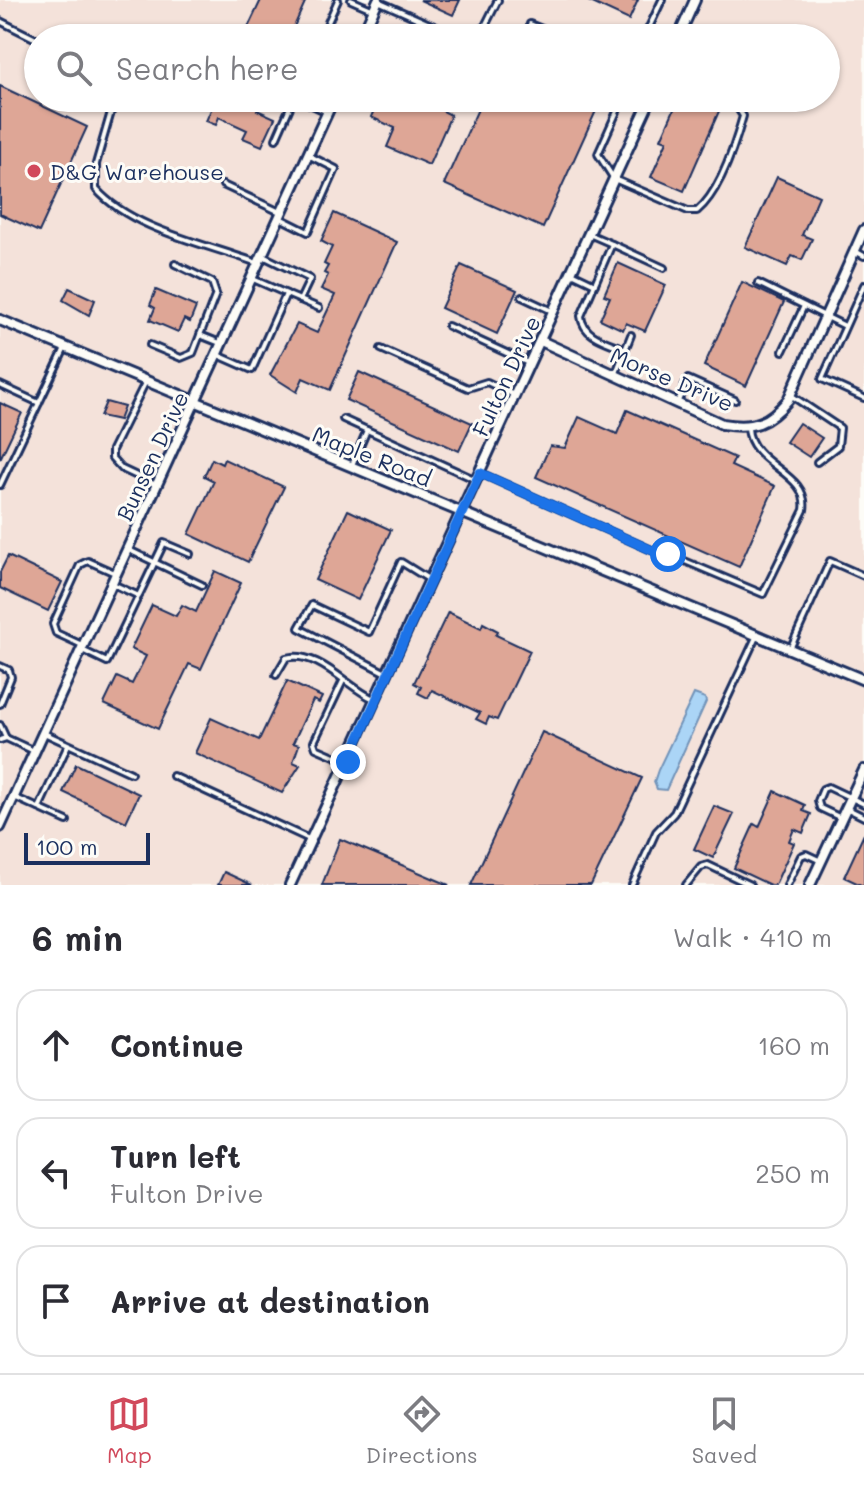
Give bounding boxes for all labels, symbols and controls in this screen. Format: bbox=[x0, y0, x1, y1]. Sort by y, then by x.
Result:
search box bbox=[24, 24, 840, 112]
icon: search bbox=[52, 46, 96, 90]
text: Search here bbox=[116, 48, 299, 88]
place label: D&G Warehouse bbox=[50, 157, 224, 186]
marker: D&G Warehouse bbox=[25, 162, 43, 180]
street label: Fulton Drive bbox=[465, 311, 547, 441]
street label: Morse Drive bbox=[606, 340, 738, 418]
street label: Bunsen Drive bbox=[109, 387, 195, 525]
street label: Maple Road bbox=[308, 419, 436, 493]
route start bbox=[650, 536, 686, 572]
route end bbox=[330, 744, 366, 780]
scale bar bbox=[24, 829, 150, 865]
text: 100 m bbox=[36, 832, 98, 861]
text: 6 min bbox=[32, 915, 123, 960]
text: Walk · 410 m bbox=[673, 920, 832, 954]
icon: ahead bbox=[34, 1023, 78, 1067]
text: Continue bbox=[110, 1025, 243, 1065]
text: 160 m bbox=[758, 1028, 830, 1062]
text: Turn left bbox=[110, 1136, 241, 1176]
icon: left bbox=[34, 1151, 78, 1195]
text: 250 m bbox=[755, 1156, 830, 1190]
text: Fulton Drive bbox=[110, 1176, 264, 1210]
icon: arrive bbox=[34, 1279, 78, 1323]
text: Arrive at destination bbox=[110, 1281, 430, 1321]
tab: Map bbox=[107, 1392, 152, 1469]
tab: Directions bbox=[366, 1392, 478, 1469]
tab: Saved bbox=[692, 1392, 757, 1469]

